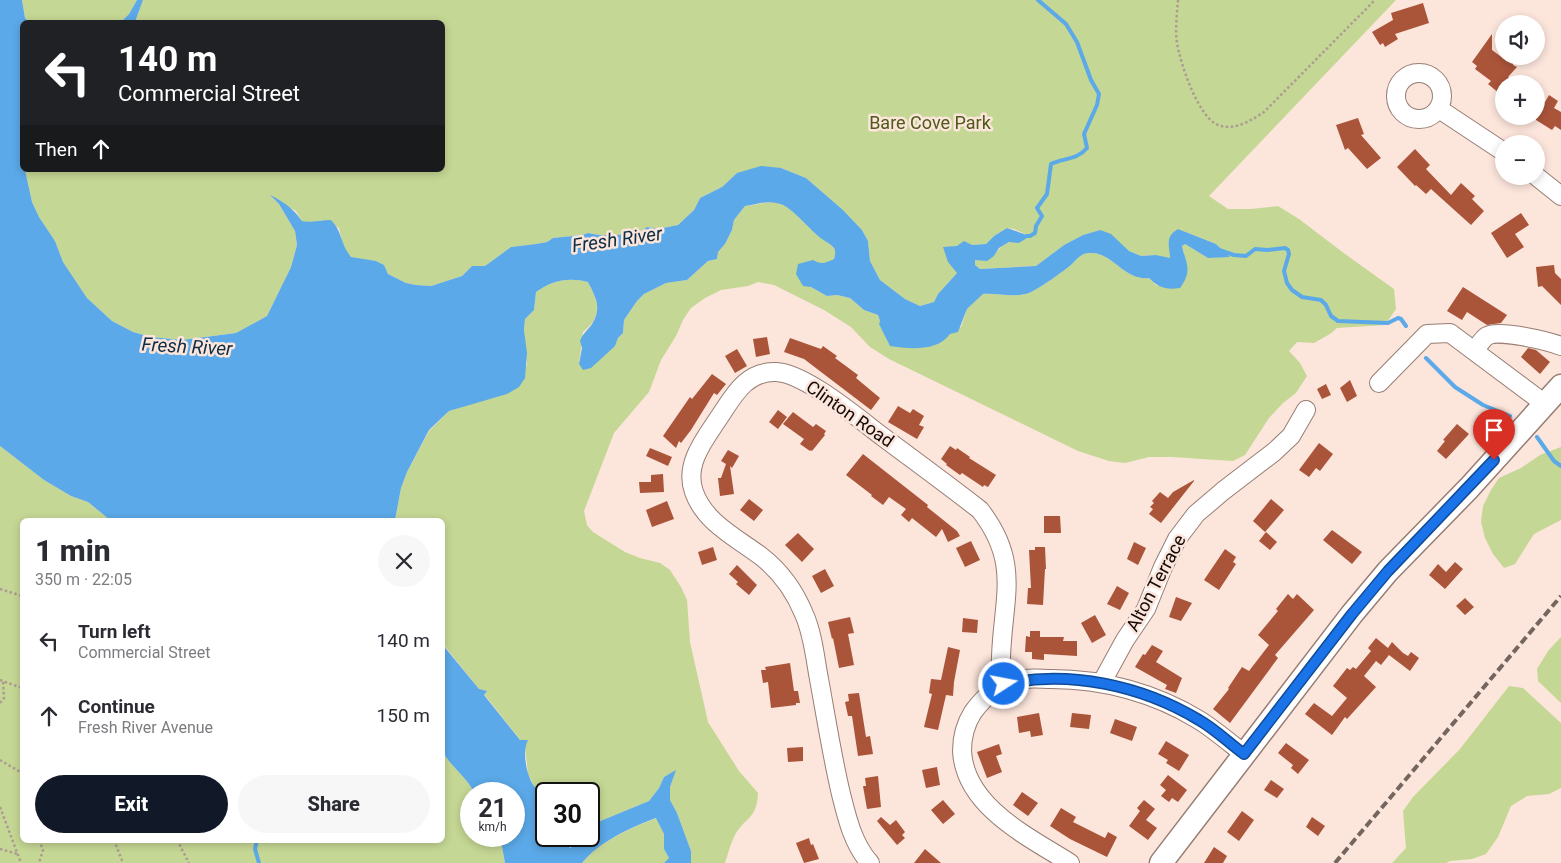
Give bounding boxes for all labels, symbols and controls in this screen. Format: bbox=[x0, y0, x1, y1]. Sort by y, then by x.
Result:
map controls bbox=[1495, 15, 1545, 185]
button: sound bbox=[1495, 15, 1545, 65]
text: 140 m bbox=[118, 39, 217, 80]
icon: left bbox=[35, 40, 100, 105]
button: + bbox=[1495, 75, 1545, 125]
text: Commercial Street bbox=[118, 81, 300, 106]
park label: Bare Cove Park bbox=[869, 112, 992, 133]
icon: ahead bbox=[87, 135, 115, 163]
button: − bbox=[1495, 135, 1545, 185]
text: Then bbox=[35, 138, 77, 161]
water label: Fresh River bbox=[571, 222, 664, 257]
water label: Fresh River bbox=[141, 333, 234, 360]
street label: Clinton Road bbox=[802, 376, 898, 451]
pin bbox=[1473, 409, 1515, 460]
icon: arrive bbox=[1480, 416, 1508, 444]
street label: Alton Terrace bbox=[1121, 531, 1190, 635]
text: 1 min bbox=[35, 533, 111, 568]
button: close bbox=[378, 535, 430, 587]
text: 350 m · 22:05 bbox=[35, 570, 132, 589]
text: Turn left bbox=[78, 620, 151, 643]
icon: left bbox=[35, 627, 63, 655]
text: 140 m bbox=[377, 629, 430, 652]
text: Commercial Street bbox=[78, 643, 210, 662]
position arrow bbox=[977, 657, 1029, 709]
text: Continue bbox=[78, 695, 155, 718]
icon: ahead bbox=[35, 702, 63, 730]
text: 150 m bbox=[377, 704, 430, 727]
text: Fresh River Avenue bbox=[78, 718, 213, 737]
button: Exit bbox=[35, 775, 228, 833]
button: Share bbox=[238, 775, 430, 833]
speed limit sign: 30 bbox=[535, 782, 600, 847]
text: 21 bbox=[478, 794, 507, 823]
text: km/h bbox=[478, 820, 507, 834]

